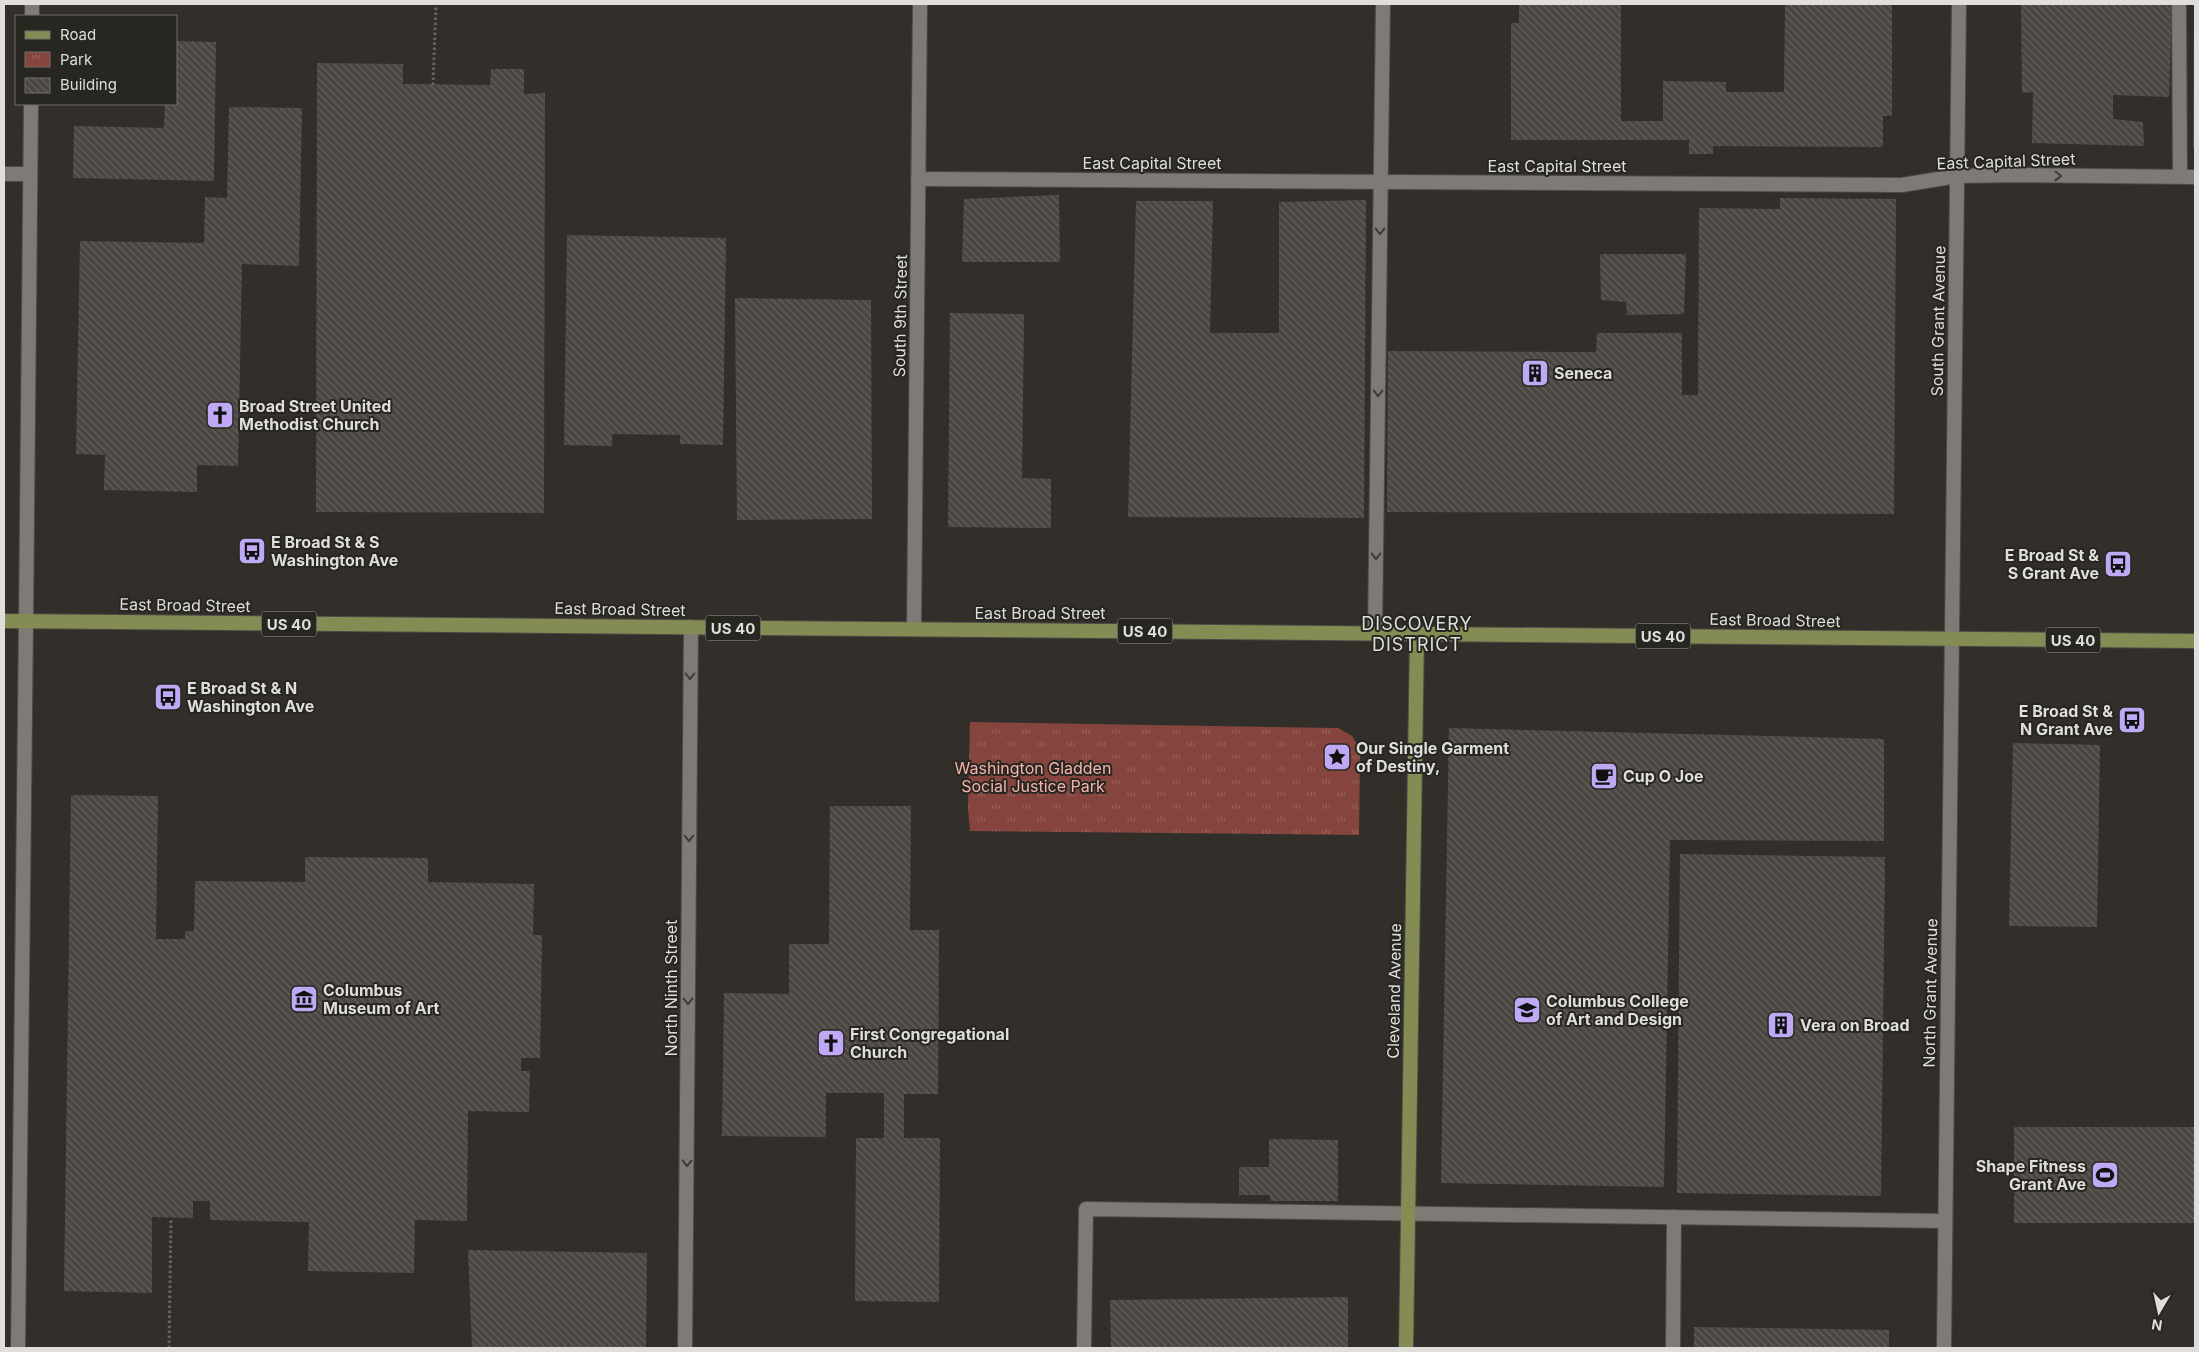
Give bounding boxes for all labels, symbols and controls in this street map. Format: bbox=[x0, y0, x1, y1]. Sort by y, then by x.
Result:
legend bbox=[15, 15, 178, 105]
text: Road bbox=[60, 25, 96, 44]
text: Park bbox=[60, 50, 93, 69]
text: Building bbox=[60, 75, 117, 94]
street label: East Capital Street bbox=[1936, 149, 2076, 173]
street label: East Capital Street bbox=[1083, 153, 1221, 173]
street label: East Capital Street bbox=[1488, 156, 1626, 176]
one-way arrow bbox=[2055, 170, 2063, 181]
one-way arrow bbox=[1375, 227, 1385, 235]
street label: South Grant Avenue bbox=[1927, 245, 1949, 397]
street label: South 9th Street bbox=[889, 254, 911, 378]
building icon: Seneca bbox=[1520, 358, 1550, 388]
place label: Seneca bbox=[1554, 363, 1612, 383]
one-way arrow bbox=[1373, 390, 1383, 397]
place label: Broad Street United Methodist Church bbox=[239, 396, 391, 434]
church icon: Broad Street United Methodist Church bbox=[205, 400, 235, 430]
place label: E Broad St & S Washington Ave bbox=[271, 532, 398, 570]
bus stop icon: E Broad St & S Washington Ave bbox=[237, 536, 267, 566]
place label: E Broad St & S Grant Ave bbox=[2005, 545, 2099, 583]
bus stop icon: E Broad St & S Grant Ave bbox=[2103, 549, 2133, 579]
one-way arrow bbox=[1371, 552, 1381, 560]
street label: East Broad Street bbox=[119, 594, 251, 616]
street label: East Broad Street bbox=[554, 598, 686, 620]
street label: East Broad Street bbox=[974, 603, 1106, 623]
street label: East Broad Street bbox=[1709, 609, 1841, 631]
road number: US 40 bbox=[262, 612, 316, 636]
district label: DISCOVERY DISTRICT bbox=[1361, 613, 1473, 655]
road number: US 40 bbox=[706, 616, 760, 640]
road number: US 40 bbox=[1118, 618, 1172, 644]
road number: US 40 bbox=[1636, 624, 1690, 648]
road number: US 40 bbox=[2046, 628, 2100, 652]
one-way arrow bbox=[685, 672, 695, 680]
place label: E Broad St & N Washington Ave bbox=[187, 678, 314, 716]
bus stop icon: E Broad St & N Washington Ave bbox=[153, 682, 183, 712]
place label: E Broad St & N Grant Ave bbox=[2019, 701, 2113, 739]
bus stop icon: E Broad St & N Grant Ave bbox=[2117, 705, 2147, 735]
place label: Our Single Garment of Destiny, bbox=[1356, 738, 1509, 776]
place icon: Our Single Garment of Destiny, bbox=[1322, 742, 1352, 772]
park label: Washington Gladden Social Justice Park bbox=[955, 758, 1111, 796]
cafe icon: Cup O Joe bbox=[1589, 761, 1619, 791]
place label: Cup O Joe bbox=[1623, 766, 1703, 786]
one-way arrow bbox=[684, 835, 694, 843]
street label: North Grant Avenue bbox=[1919, 918, 1941, 1068]
street label: North Ninth Street bbox=[661, 920, 681, 1056]
street label: Cleveland Avenue bbox=[1383, 923, 1405, 1059]
place label: Columbus Museum of Art bbox=[323, 980, 439, 1018]
museum icon: Columbus Museum of Art bbox=[289, 984, 319, 1014]
place label: Columbus College of Art and Design bbox=[1546, 991, 1689, 1029]
school or university icon: Columbus College of Art and Design bbox=[1512, 995, 1542, 1025]
one-way arrow bbox=[683, 998, 693, 1005]
building icon: Vera on Broad bbox=[1766, 1010, 1796, 1040]
place label: Vera on Broad bbox=[1800, 1015, 1910, 1035]
place label: First Congregational Church bbox=[850, 1024, 1009, 1062]
church icon: First Congregational Church bbox=[816, 1028, 846, 1058]
place label: Shape Fitness Grant Ave bbox=[1976, 1156, 2086, 1194]
one-way arrow bbox=[682, 1160, 692, 1168]
sports icon: Shape Fitness Grant Ave bbox=[2090, 1160, 2120, 1190]
north arrow bbox=[2134, 1287, 2184, 1337]
text: N bbox=[2150, 1316, 2163, 1335]

